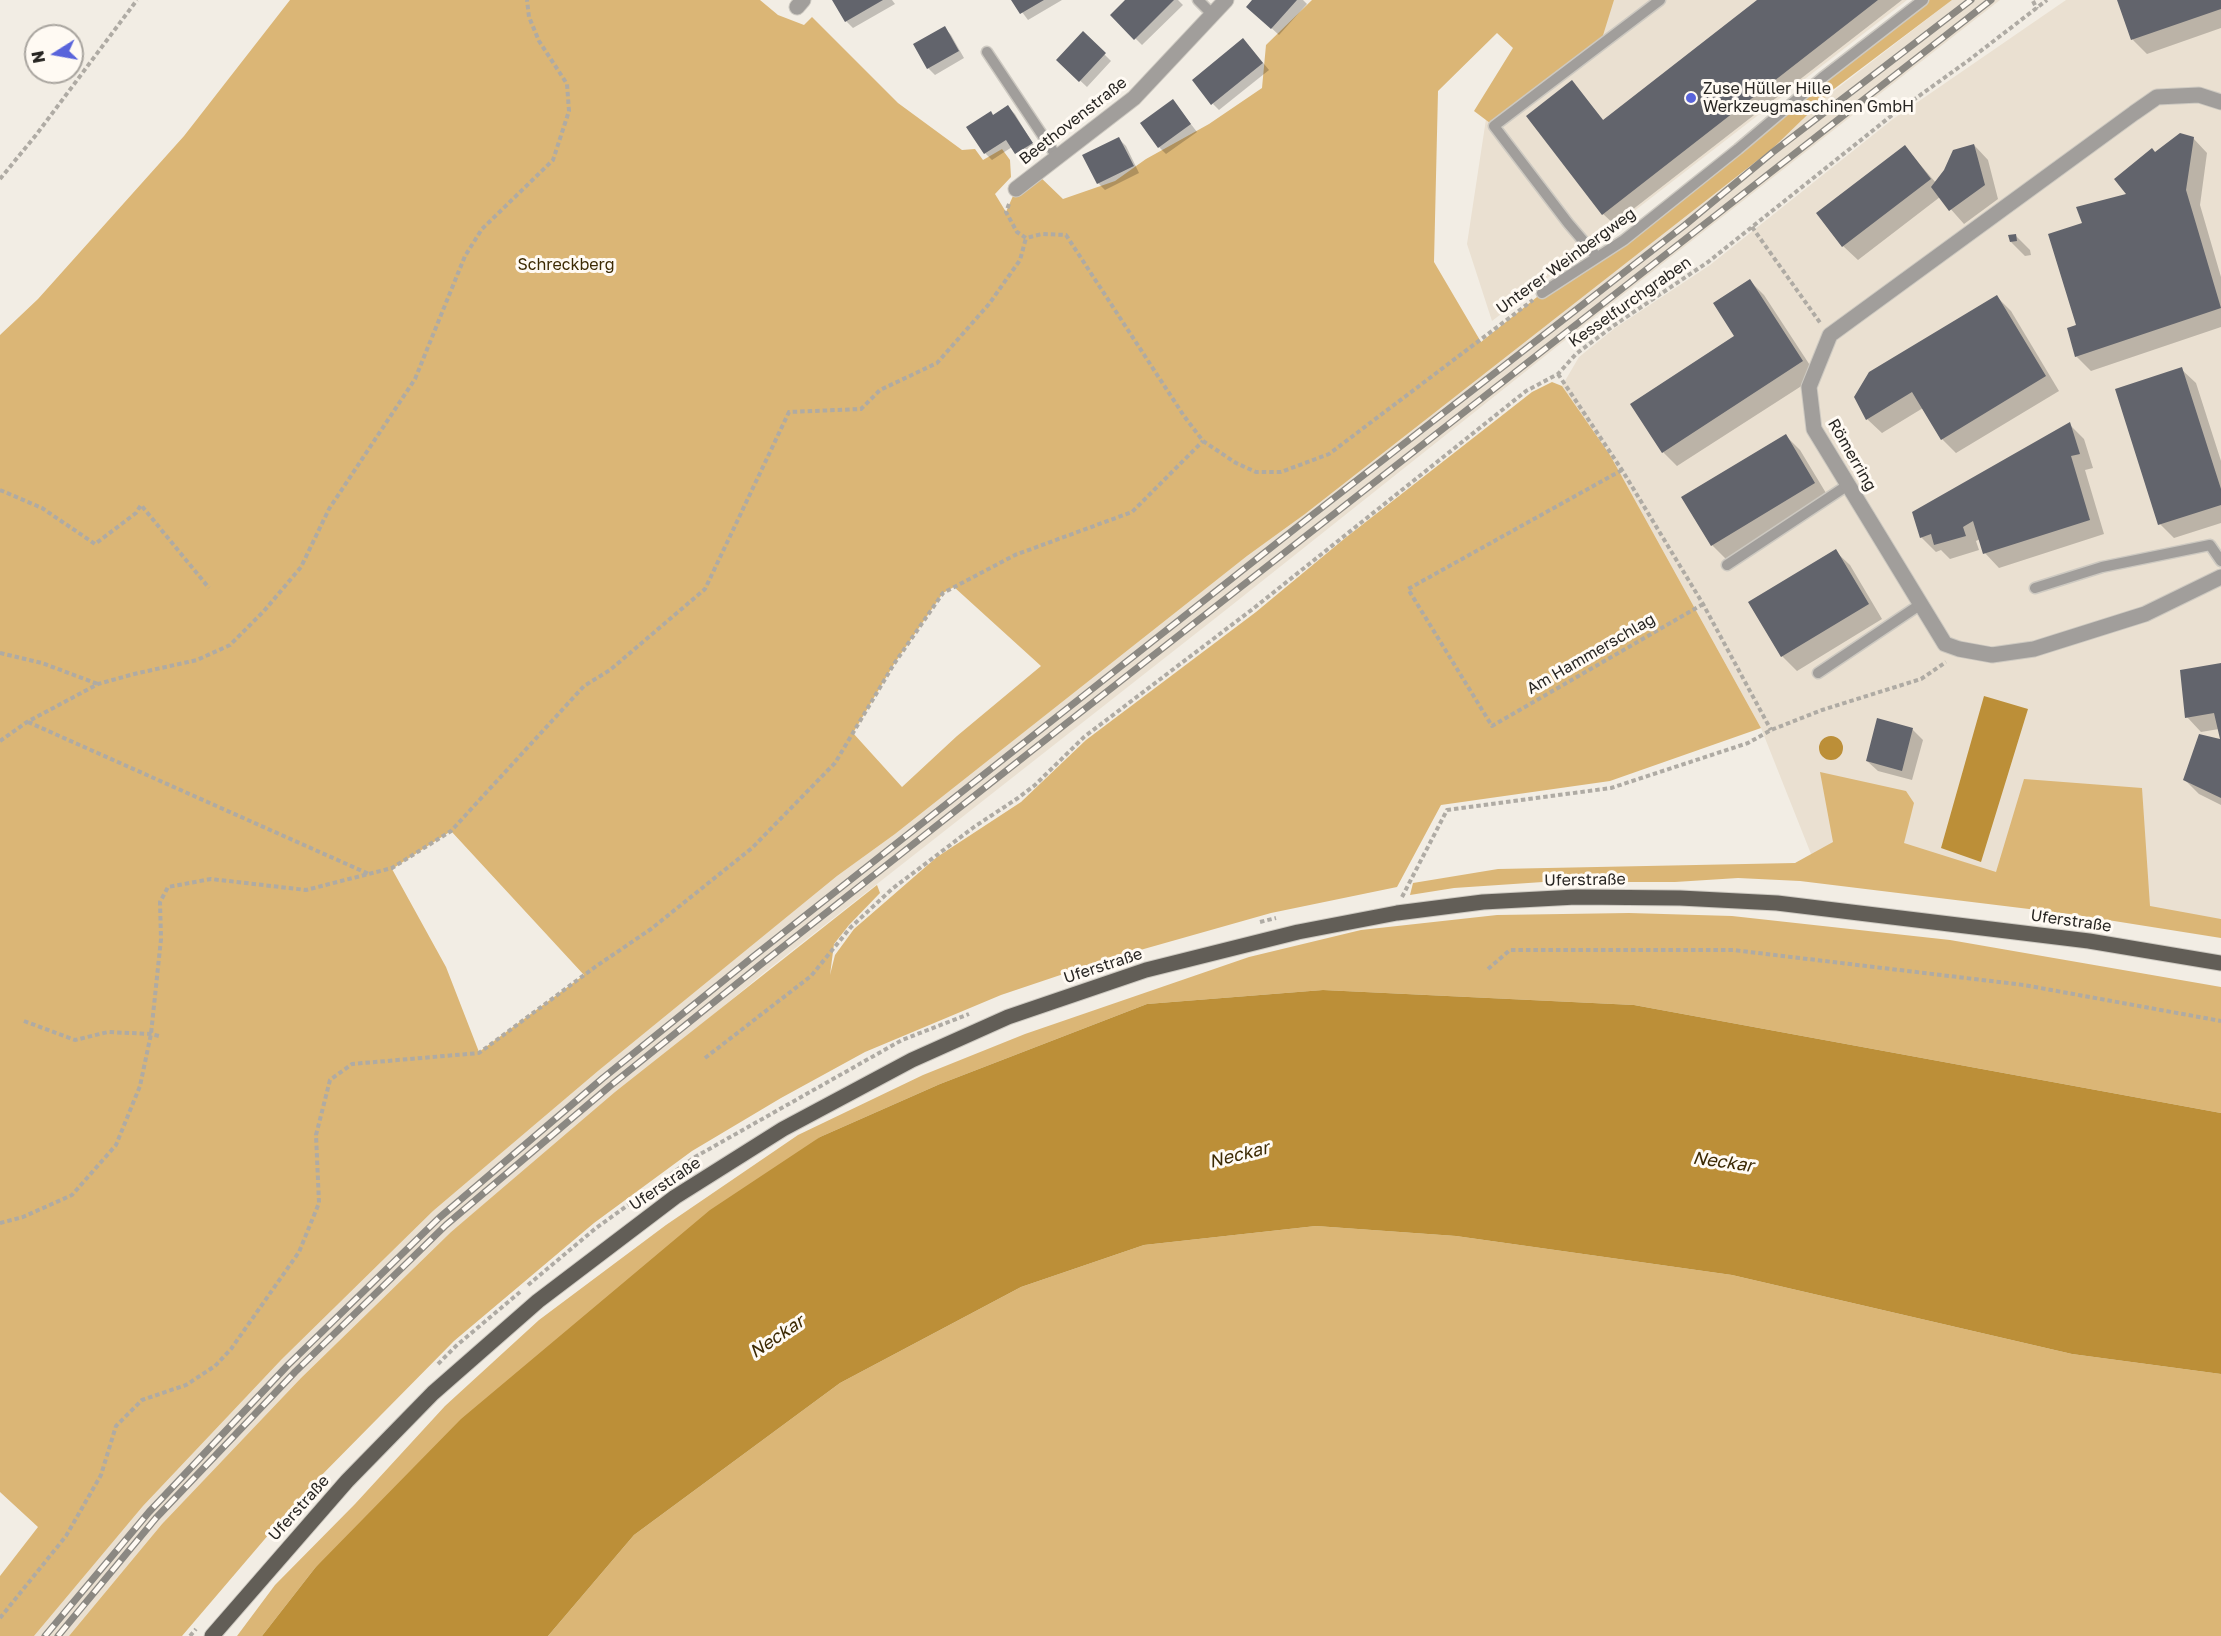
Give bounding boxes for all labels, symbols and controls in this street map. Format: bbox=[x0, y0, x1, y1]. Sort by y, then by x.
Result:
north arrow bbox=[24, 24, 84, 84]
text: N bbox=[27, 49, 49, 65]
street label: Beethovenstraße bbox=[1015, 73, 1131, 169]
place label: Zuse Hüller Hille Werkzeugmaschinen GmbH bbox=[1703, 79, 1914, 117]
marker: Zuse Hüller Hille Werkzeugmaschinen GmbH bbox=[1684, 91, 1698, 105]
street label: Unterer Weinbergweg bbox=[1493, 204, 1639, 318]
street label: Kesselfurchgraben bbox=[1565, 253, 1695, 351]
park label: Schreckberg bbox=[518, 255, 614, 275]
street label: Römerring bbox=[1824, 415, 1880, 495]
street label: Am Hammerschlag bbox=[1523, 609, 1659, 699]
street label: Uferstraße bbox=[1544, 870, 1626, 890]
street label: Uferstraße bbox=[2029, 906, 2113, 936]
street label: Uferstraße bbox=[1061, 944, 1145, 988]
water label: Neckar bbox=[1207, 1137, 1271, 1173]
water label: Neckar bbox=[1691, 1147, 1755, 1177]
street label: Uferstraße bbox=[626, 1153, 704, 1215]
water label: Neckar bbox=[746, 1311, 808, 1363]
street label: Uferstraße bbox=[265, 1471, 333, 1545]

